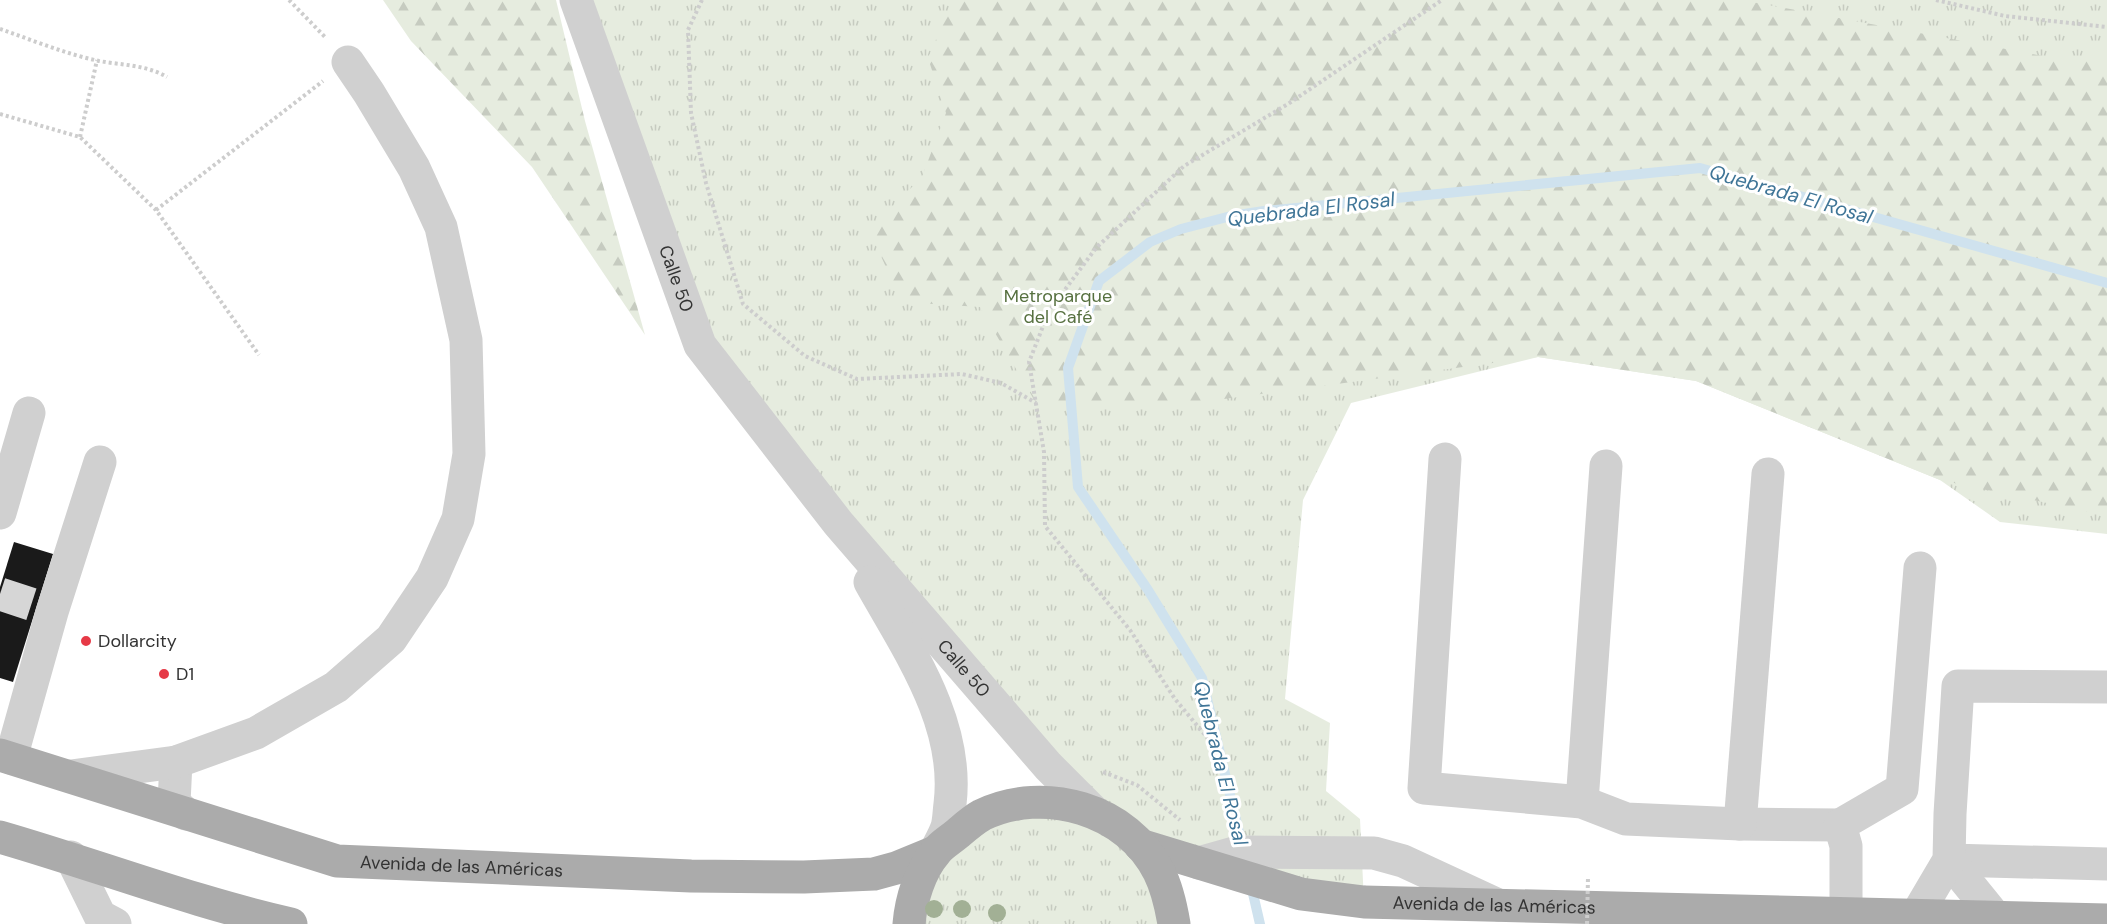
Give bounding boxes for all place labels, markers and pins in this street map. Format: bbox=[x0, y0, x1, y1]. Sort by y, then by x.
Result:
place label: Dollarcity bbox=[98, 629, 177, 653]
marker: Dollarcity bbox=[79, 634, 93, 648]
place label: D1 bbox=[176, 662, 194, 686]
marker: D1 bbox=[157, 667, 171, 681]

